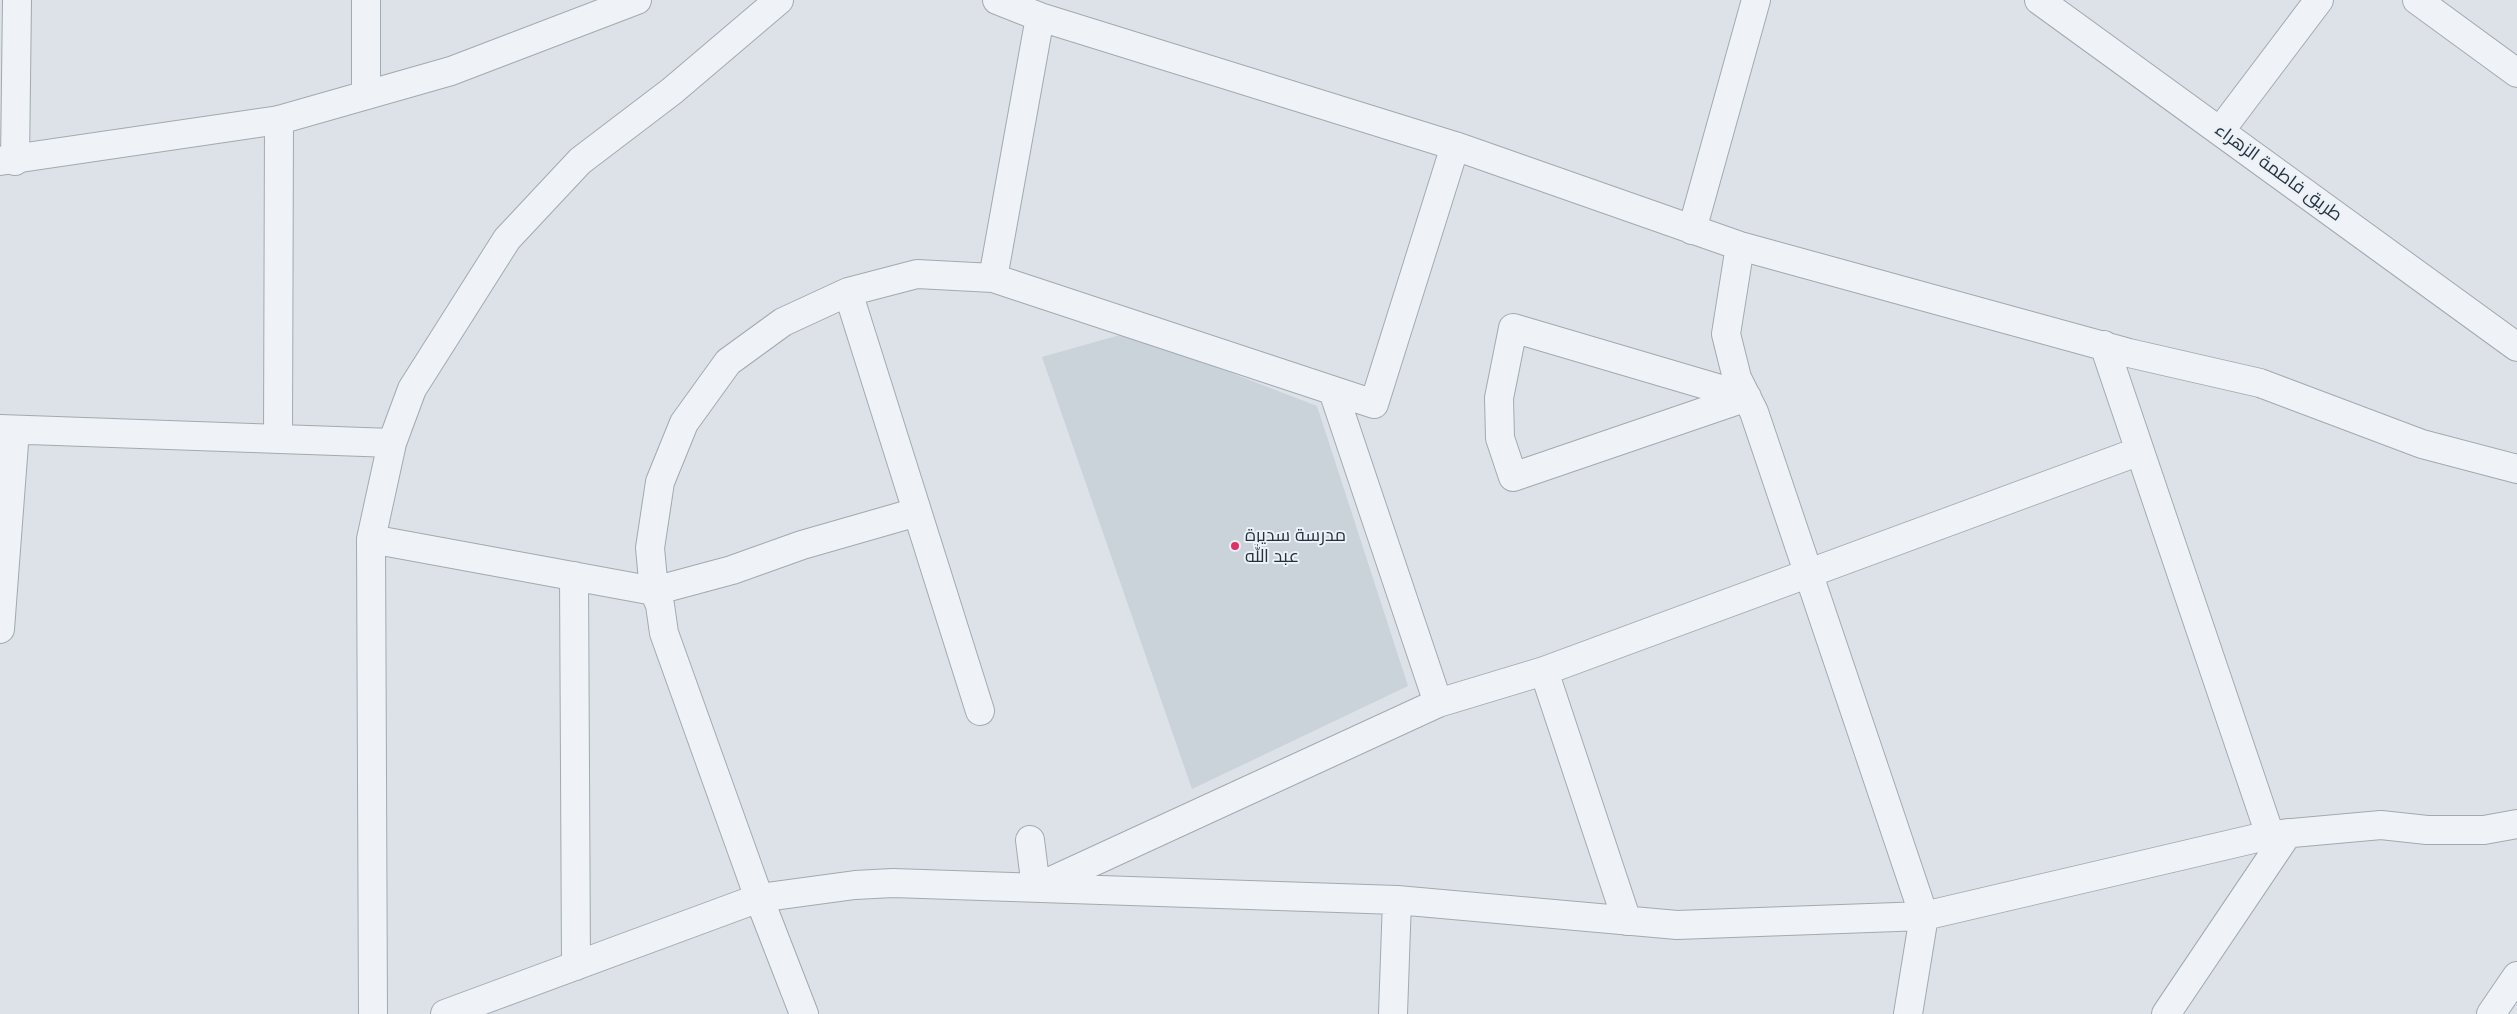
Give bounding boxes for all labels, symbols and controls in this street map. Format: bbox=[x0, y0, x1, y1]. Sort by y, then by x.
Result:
street label: طريق فاطمة الزهراء bbox=[2210, 120, 2346, 226]
place label: مدرسة سديرة عبد الله bbox=[1245, 525, 1346, 568]
marker: مدرسة سديرة عبد الله bbox=[1229, 540, 1241, 552]

